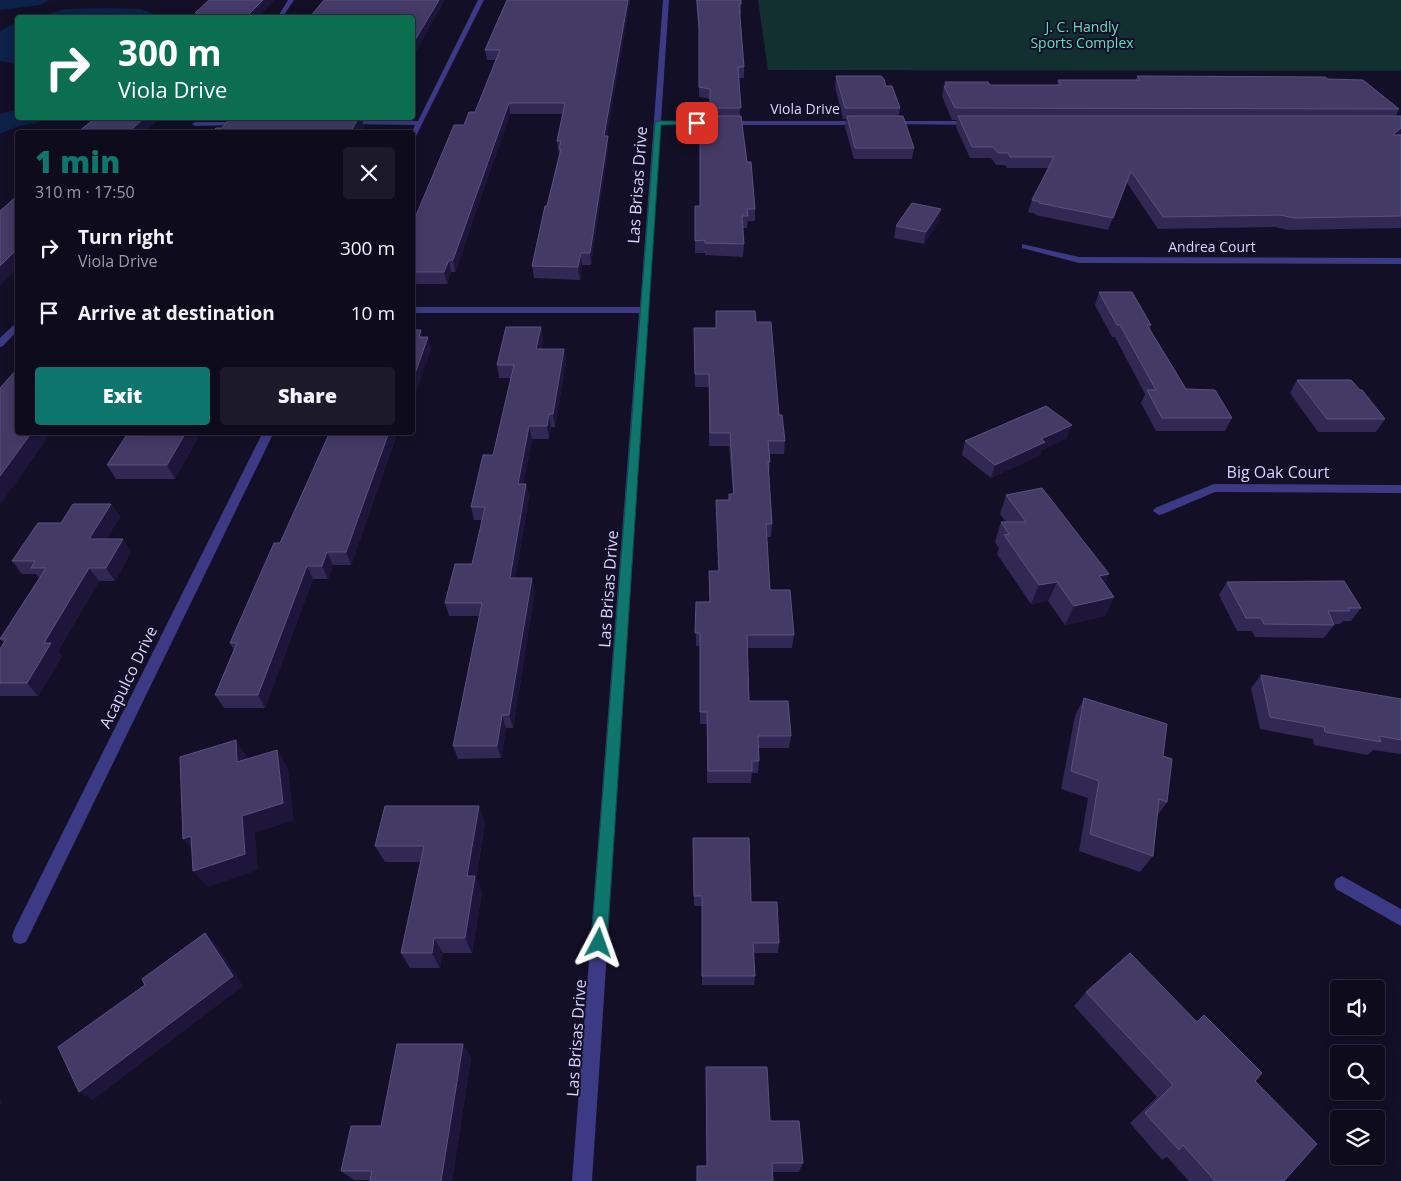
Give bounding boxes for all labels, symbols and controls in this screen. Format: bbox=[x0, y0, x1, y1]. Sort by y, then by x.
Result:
park label: J. C. Handly Sports Complex bbox=[1030, 17, 1134, 52]
text: 300 m bbox=[118, 29, 222, 76]
icon: right bbox=[35, 35, 100, 100]
text: Viola Drive bbox=[118, 74, 227, 104]
street label: Viola Drive bbox=[770, 99, 840, 118]
pin bbox=[676, 102, 718, 144]
icon: arrive bbox=[683, 109, 711, 137]
street label: Las Brisas Drive bbox=[622, 126, 652, 244]
text: 1 min bbox=[35, 141, 120, 182]
button: close bbox=[343, 147, 395, 199]
text: 310 m · 17:50 bbox=[35, 181, 135, 203]
text: Turn right bbox=[78, 224, 173, 250]
icon: right bbox=[35, 234, 63, 262]
text: 300 m bbox=[340, 235, 395, 261]
street label: Andrea Court bbox=[1168, 237, 1256, 256]
text: Viola Drive bbox=[78, 250, 157, 272]
icon: arrive bbox=[35, 299, 63, 327]
text: Arrive at destination bbox=[78, 300, 275, 326]
text: 10 m bbox=[351, 300, 395, 326]
button: Exit bbox=[35, 367, 210, 425]
button: Share bbox=[220, 367, 395, 425]
street label: Big Oak Court bbox=[1227, 461, 1330, 483]
street label: Las Brisas Drive bbox=[593, 530, 623, 648]
street label: Acapulco Drive bbox=[94, 622, 162, 732]
position arrow bbox=[572, 916, 624, 968]
street label: Las Brisas Drive bbox=[561, 979, 591, 1097]
map controls bbox=[1330, 980, 1385, 1165]
button: sound bbox=[1330, 980, 1385, 1035]
button: search bbox=[1330, 1045, 1385, 1100]
button: layers bbox=[1330, 1110, 1385, 1165]

